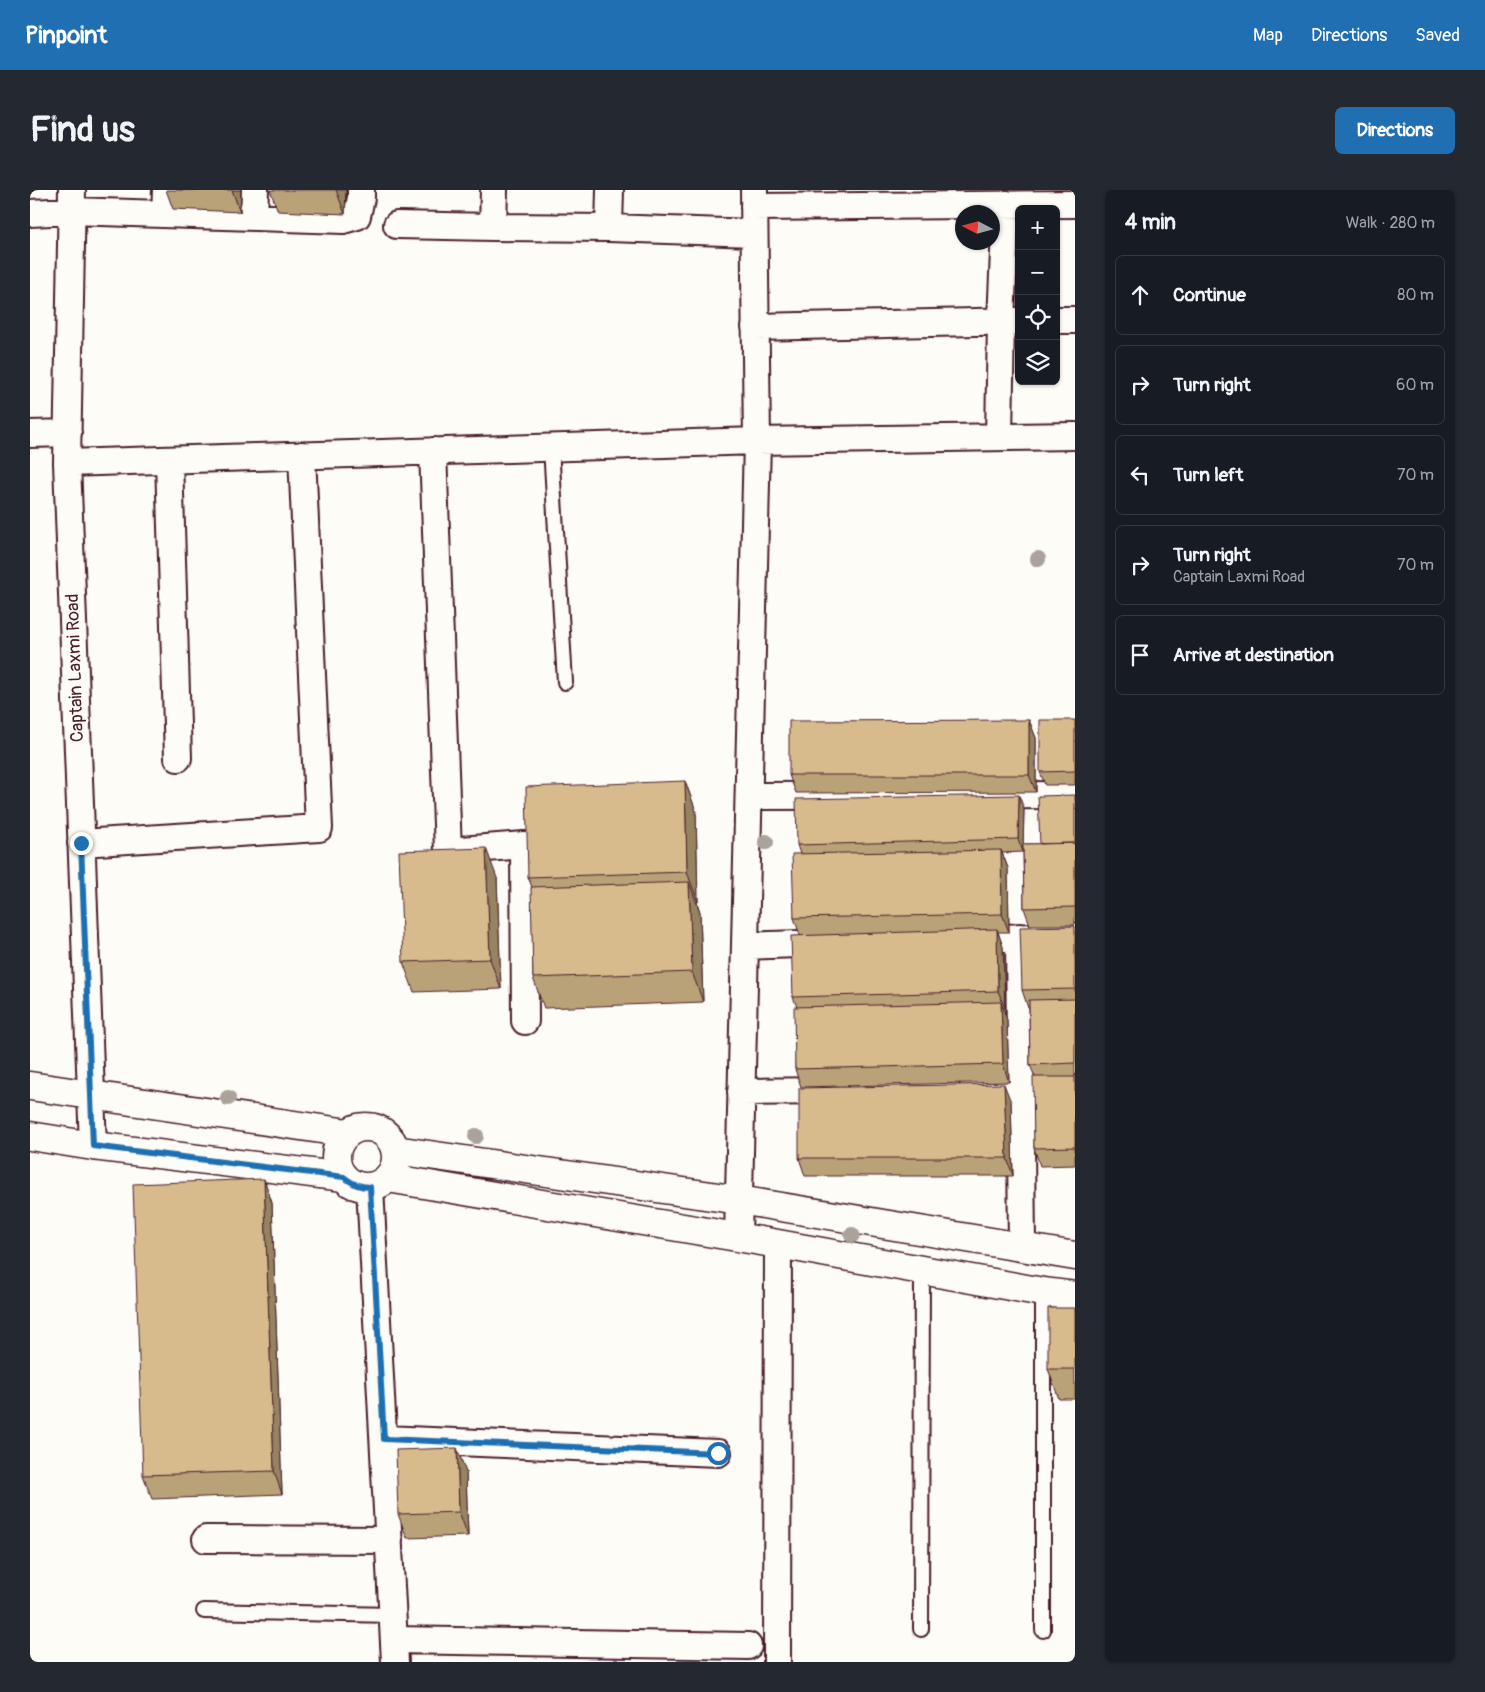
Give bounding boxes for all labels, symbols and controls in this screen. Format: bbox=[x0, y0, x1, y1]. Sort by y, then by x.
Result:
text: Pinpoint bbox=[25, 21, 107, 50]
text: Map bbox=[1253, 24, 1283, 47]
text: Directions bbox=[1311, 24, 1387, 47]
text: Saved bbox=[1415, 24, 1460, 47]
button: Directions bbox=[1335, 107, 1455, 154]
text: Find us bbox=[30, 108, 135, 152]
north arrow bbox=[955, 205, 1000, 250]
map controls bbox=[1015, 205, 1060, 385]
button: + bbox=[1015, 205, 1060, 250]
text: 4 min bbox=[1125, 209, 1176, 236]
text: Walk · 280 m bbox=[1346, 213, 1435, 233]
button: − bbox=[1015, 250, 1060, 295]
icon: ahead bbox=[1126, 281, 1154, 309]
text: Continue bbox=[1173, 283, 1246, 307]
text: 80 m bbox=[1397, 285, 1434, 305]
button: locate bbox=[1015, 295, 1060, 340]
button: layers bbox=[1015, 340, 1060, 385]
icon: right bbox=[1126, 371, 1154, 399]
text: Turn right bbox=[1173, 373, 1251, 397]
text: 60 m bbox=[1396, 375, 1434, 395]
icon: left bbox=[1126, 461, 1154, 489]
text: Turn left bbox=[1173, 463, 1243, 487]
text: 70 m bbox=[1397, 465, 1434, 485]
text: Turn right bbox=[1173, 543, 1251, 567]
icon: right bbox=[1126, 551, 1154, 579]
text: 70 m bbox=[1397, 555, 1434, 575]
text: Captain Laxmi Road bbox=[1173, 567, 1305, 587]
street label: Captain Laxmi Road bbox=[61, 593, 89, 743]
icon: arrive bbox=[1126, 641, 1154, 669]
text: Arrive at destination bbox=[1173, 643, 1334, 667]
route end bbox=[70, 832, 93, 855]
route start bbox=[707, 1442, 730, 1465]

